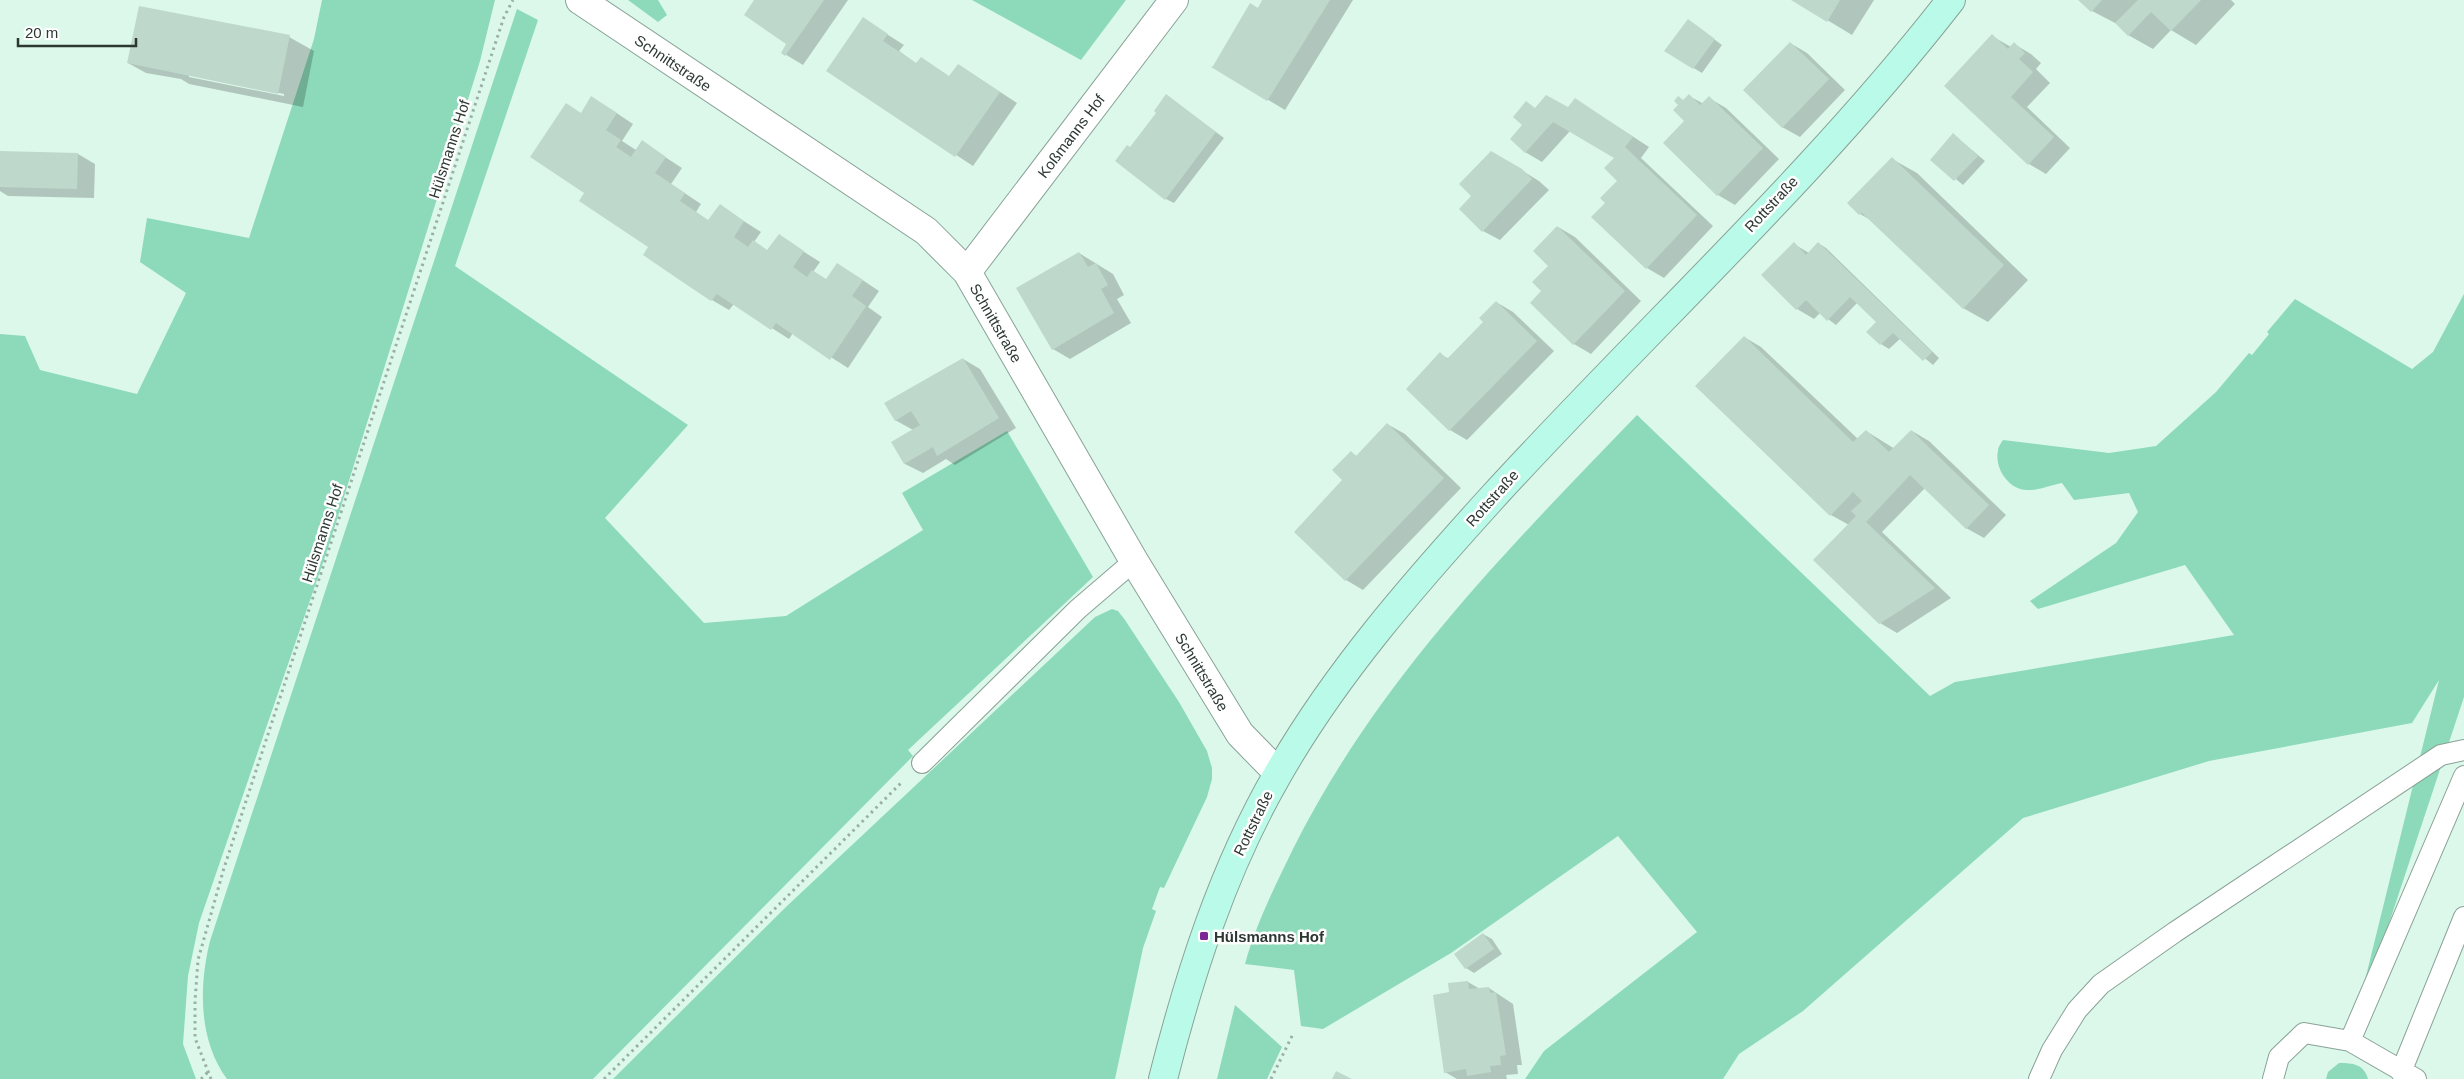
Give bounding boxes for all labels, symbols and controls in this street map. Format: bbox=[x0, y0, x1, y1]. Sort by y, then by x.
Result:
scale bar bbox=[18, 15, 135, 47]
text: 20 m bbox=[25, 24, 58, 41]
street label: Schnittstraße bbox=[632, 31, 714, 95]
street label: Koßmanns Hof bbox=[1034, 90, 1108, 181]
street label: Hülsmanns Hof bbox=[425, 97, 473, 200]
street label: Rottstraße bbox=[1741, 173, 1801, 235]
street label: Schnittstraße bbox=[967, 280, 1025, 366]
street label: Rottstraße bbox=[1462, 466, 1522, 530]
street label: Hülsmanns Hof bbox=[298, 481, 346, 584]
street label: Schnittstraße bbox=[1172, 630, 1232, 714]
street label: Rottstraße bbox=[1230, 788, 1276, 858]
place label: Hülsmanns Hof bbox=[1214, 928, 1325, 945]
marker: Hülsmanns Hof bbox=[1198, 930, 1210, 942]

